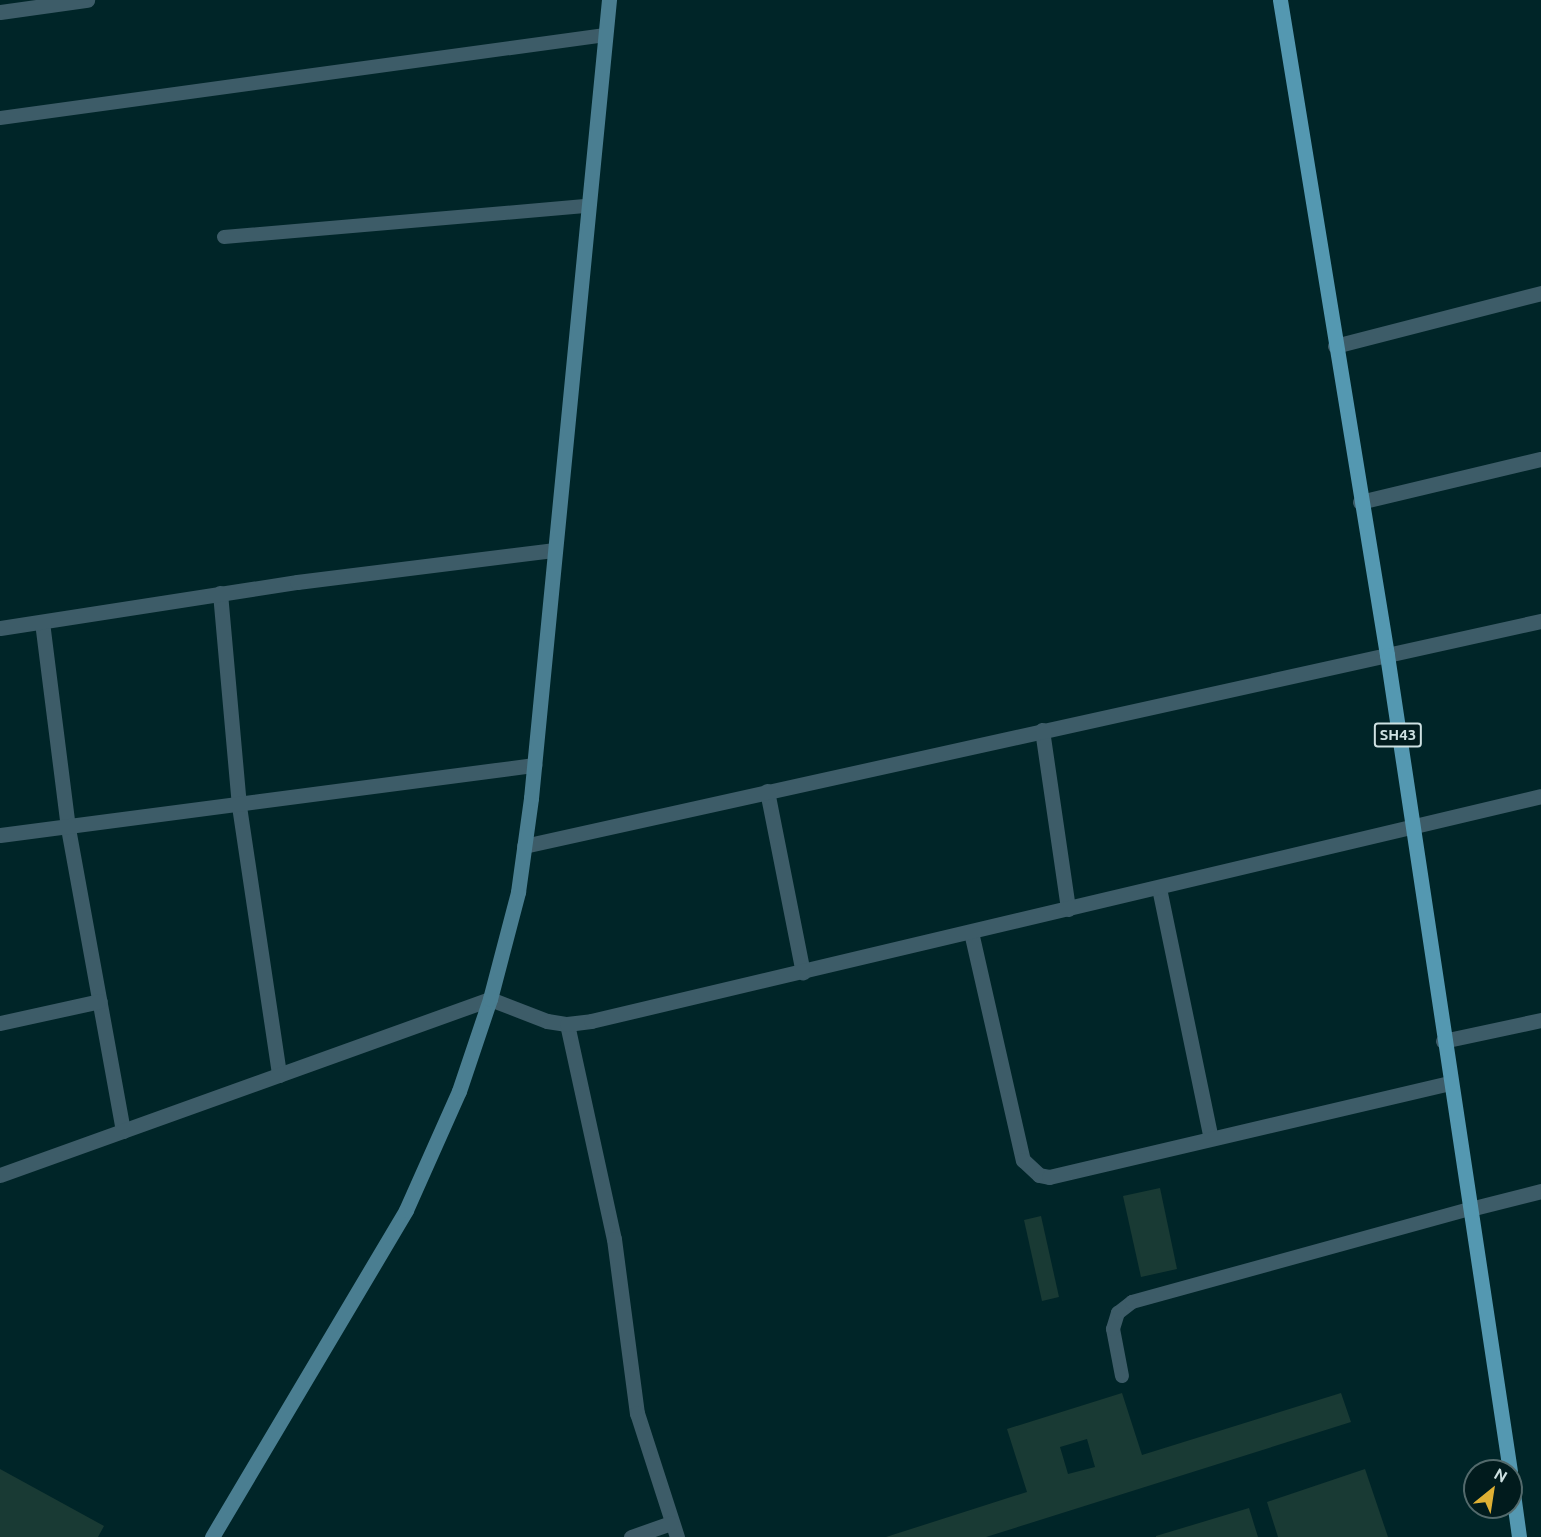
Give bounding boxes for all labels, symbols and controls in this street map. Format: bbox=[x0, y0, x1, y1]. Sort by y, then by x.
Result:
road number: SH43 bbox=[1372, 723, 1424, 747]
north arrow bbox=[1463, 1459, 1523, 1519]
text: N bbox=[1491, 1464, 1511, 1486]

